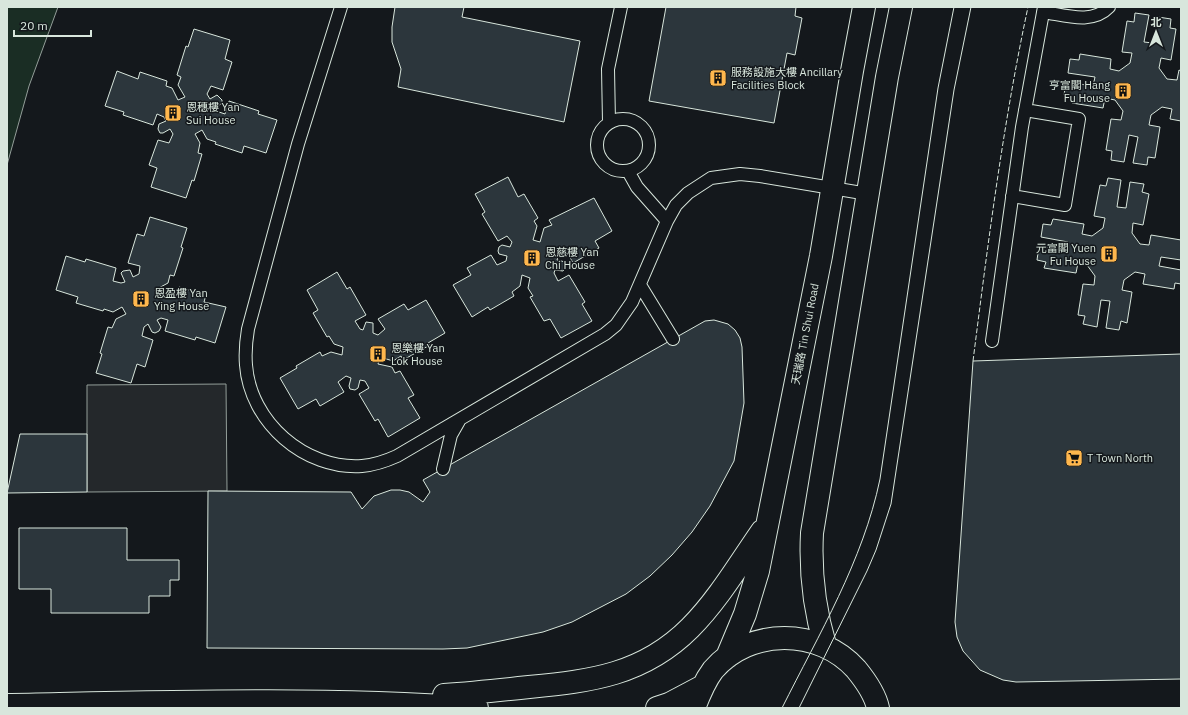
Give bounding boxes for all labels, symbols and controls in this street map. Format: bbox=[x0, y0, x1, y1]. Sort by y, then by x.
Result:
scale bar bbox=[14, 12, 91, 38]
north arrow bbox=[1136, 12, 1176, 52]
text: 北 bbox=[1151, 15, 1162, 29]
text: 20 m bbox=[20, 18, 48, 33]
place label: 服務設施大樓 Ancillary Facilities Block bbox=[731, 65, 843, 92]
building icon: 服務設施大樓 Ancillary Facilities Block bbox=[708, 68, 728, 88]
place label: 亨富閣 Hang Fu House bbox=[1049, 78, 1110, 105]
building icon: 亨富閣 Hang Fu House bbox=[1113, 81, 1133, 101]
place label: 恩穗樓 Yan Sui House bbox=[186, 100, 240, 127]
building icon: 恩穗樓 Yan Sui House bbox=[163, 103, 183, 123]
place label: 元富閣 Yuen Fu House bbox=[1036, 241, 1096, 268]
building icon: 元富閣 Yuen Fu House bbox=[1099, 244, 1119, 264]
place label: 恩慈樓 Yan Chi House bbox=[545, 245, 599, 272]
building icon: 恩慈樓 Yan Chi House bbox=[522, 248, 542, 268]
street label: 天瑞路 Tin Shui Road bbox=[788, 282, 822, 386]
place label: 恩盈樓 Yan Ying House bbox=[154, 286, 209, 313]
building icon: 恩盈樓 Yan Ying House bbox=[131, 289, 151, 309]
place label: 恩樂樓 Yan Lok House bbox=[391, 341, 445, 368]
building icon: 恩樂樓 Yan Lok House bbox=[368, 344, 388, 364]
supermarket icon: T Town North bbox=[1064, 448, 1084, 468]
place label: T Town North bbox=[1087, 451, 1153, 465]

